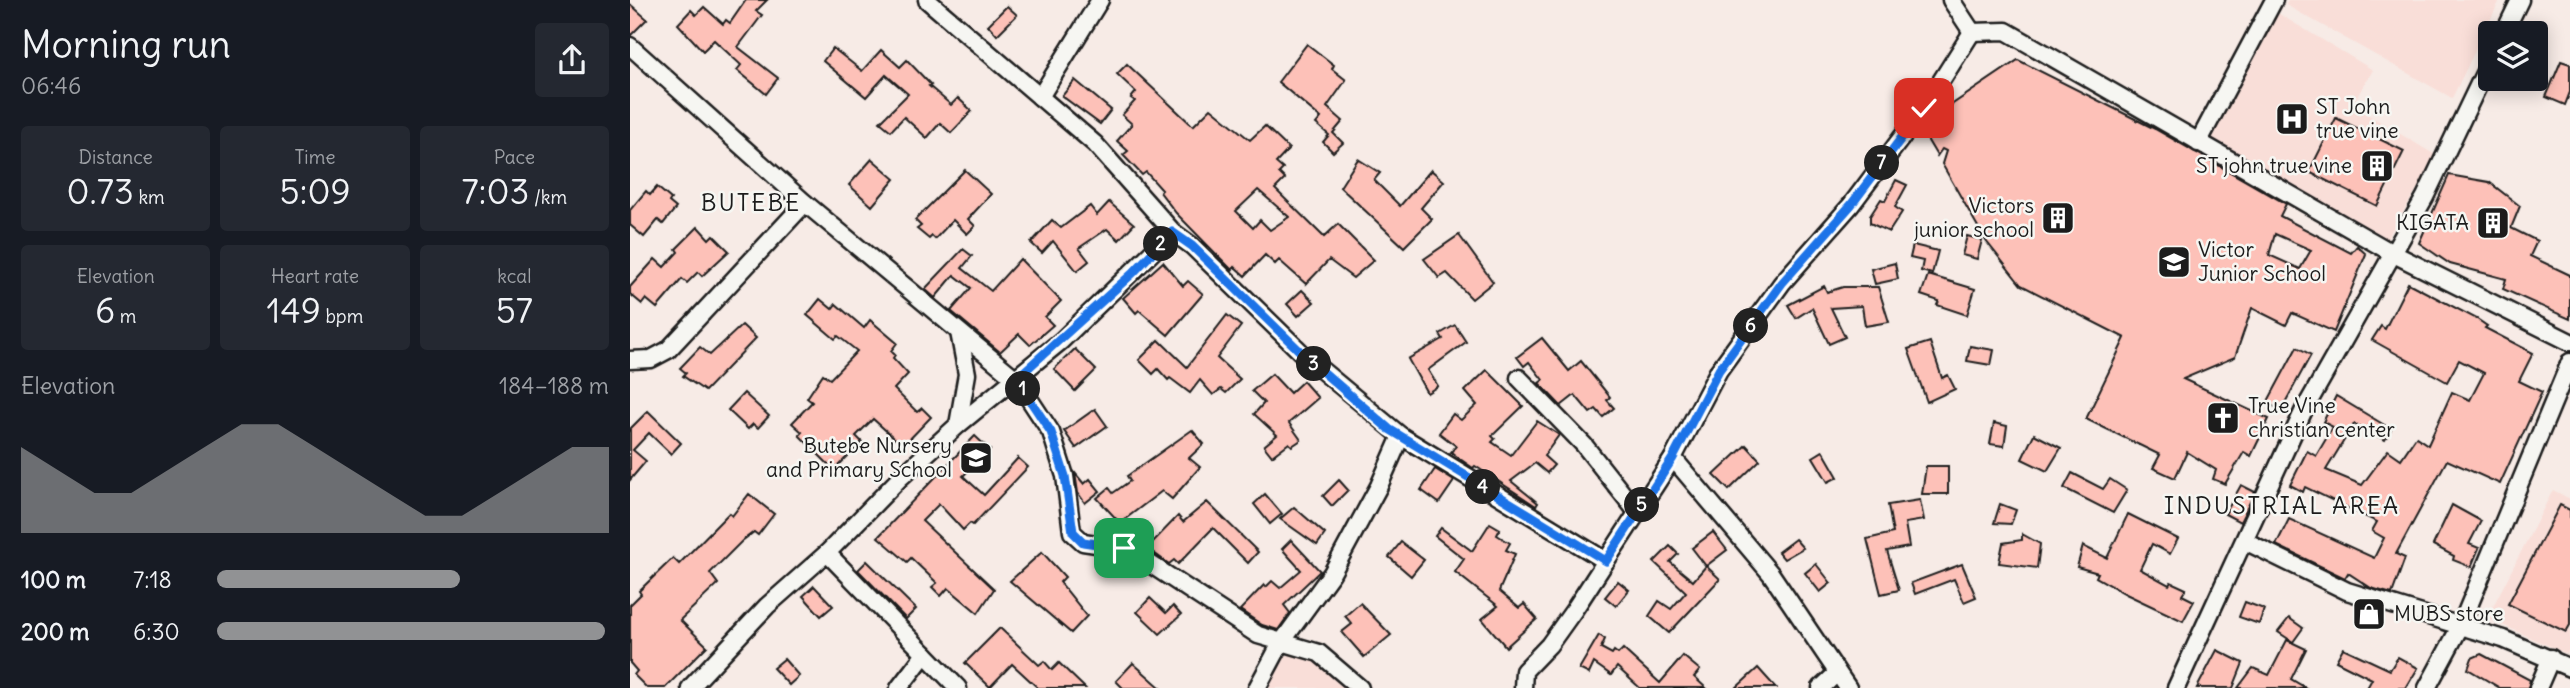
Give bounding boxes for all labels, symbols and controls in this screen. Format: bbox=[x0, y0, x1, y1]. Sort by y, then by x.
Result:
text: Morning run bbox=[21, 21, 231, 68]
map controls bbox=[2478, 21, 2548, 91]
button: layers bbox=[2478, 21, 2548, 91]
button: share bbox=[535, 23, 609, 97]
text: 06:46 bbox=[21, 71, 81, 100]
pin bbox=[1894, 78, 1954, 138]
icon: check bbox=[1905, 89, 1943, 127]
place label: ST John true vine bbox=[2316, 93, 2399, 144]
hospital icon: ST John true vine bbox=[2273, 100, 2311, 138]
text: Distance bbox=[79, 145, 153, 169]
text: Time bbox=[294, 145, 336, 169]
text: Pace bbox=[494, 145, 535, 169]
pin: 7 bbox=[1864, 146, 1900, 180]
building icon: ST john true vine bbox=[2358, 147, 2396, 185]
text: 7 bbox=[1877, 150, 1886, 174]
place label: ST john true vine bbox=[2196, 152, 2352, 179]
text: 0.73 bbox=[67, 169, 134, 213]
text: 5:09 bbox=[279, 169, 351, 213]
text: 7:03 bbox=[461, 169, 529, 213]
text: km bbox=[134, 185, 165, 209]
text: /km bbox=[529, 185, 567, 209]
district label: BUTEBE bbox=[701, 187, 801, 217]
place label: Victors junior school bbox=[1913, 192, 2034, 243]
building icon: Victors junior school bbox=[2039, 199, 2077, 237]
building icon: KIGATA bbox=[2474, 204, 2512, 242]
place label: KIGATA bbox=[2396, 209, 2469, 236]
pin: 2 bbox=[1144, 226, 1178, 262]
text: 2 bbox=[1155, 231, 1166, 255]
place label: Victor Junior School bbox=[2198, 236, 2326, 287]
school or university icon: Victor Junior School bbox=[2155, 243, 2193, 281]
text: Elevation bbox=[77, 264, 155, 288]
text: Heart rate bbox=[271, 264, 359, 288]
text: kcal bbox=[497, 264, 531, 288]
text: 6 bbox=[95, 288, 115, 332]
text: 149 bbox=[267, 288, 321, 332]
text: 57 bbox=[496, 288, 533, 332]
text: m bbox=[115, 304, 136, 328]
text: bpm bbox=[321, 304, 363, 328]
pin: 6 bbox=[1734, 308, 1768, 344]
text: 6 bbox=[1745, 313, 1756, 337]
pin: 3 bbox=[1296, 346, 1332, 382]
text: 3 bbox=[1308, 351, 1319, 375]
text: Elevation bbox=[21, 371, 115, 400]
text: 184–188 m bbox=[499, 371, 609, 400]
pin: 1 bbox=[1006, 372, 1040, 406]
text: 1 bbox=[1019, 376, 1026, 400]
place label: True Vine christian center bbox=[2248, 392, 2395, 443]
church icon: True Vine christian center bbox=[2204, 399, 2242, 437]
place label: Butebe Nursery and Primary School bbox=[766, 432, 952, 483]
school or university icon: Butebe Nursery and Primary School bbox=[957, 439, 995, 477]
pin: 4 bbox=[1466, 470, 1500, 504]
text: 4 bbox=[1477, 474, 1488, 498]
pin: 5 bbox=[1625, 488, 1660, 522]
district label: INDUSTRIAL AREA bbox=[2164, 490, 2400, 520]
text: 5 bbox=[1636, 492, 1647, 516]
pin bbox=[1094, 518, 1154, 578]
icon: arrive bbox=[1105, 529, 1143, 567]
text: 100 m bbox=[21, 565, 86, 594]
text: 7:18 bbox=[133, 565, 172, 594]
shop icon: MUBS store bbox=[2350, 595, 2388, 633]
place label: MUBS store bbox=[2394, 600, 2504, 627]
text: 200 m bbox=[21, 617, 90, 646]
text: 6:30 bbox=[133, 617, 180, 646]

